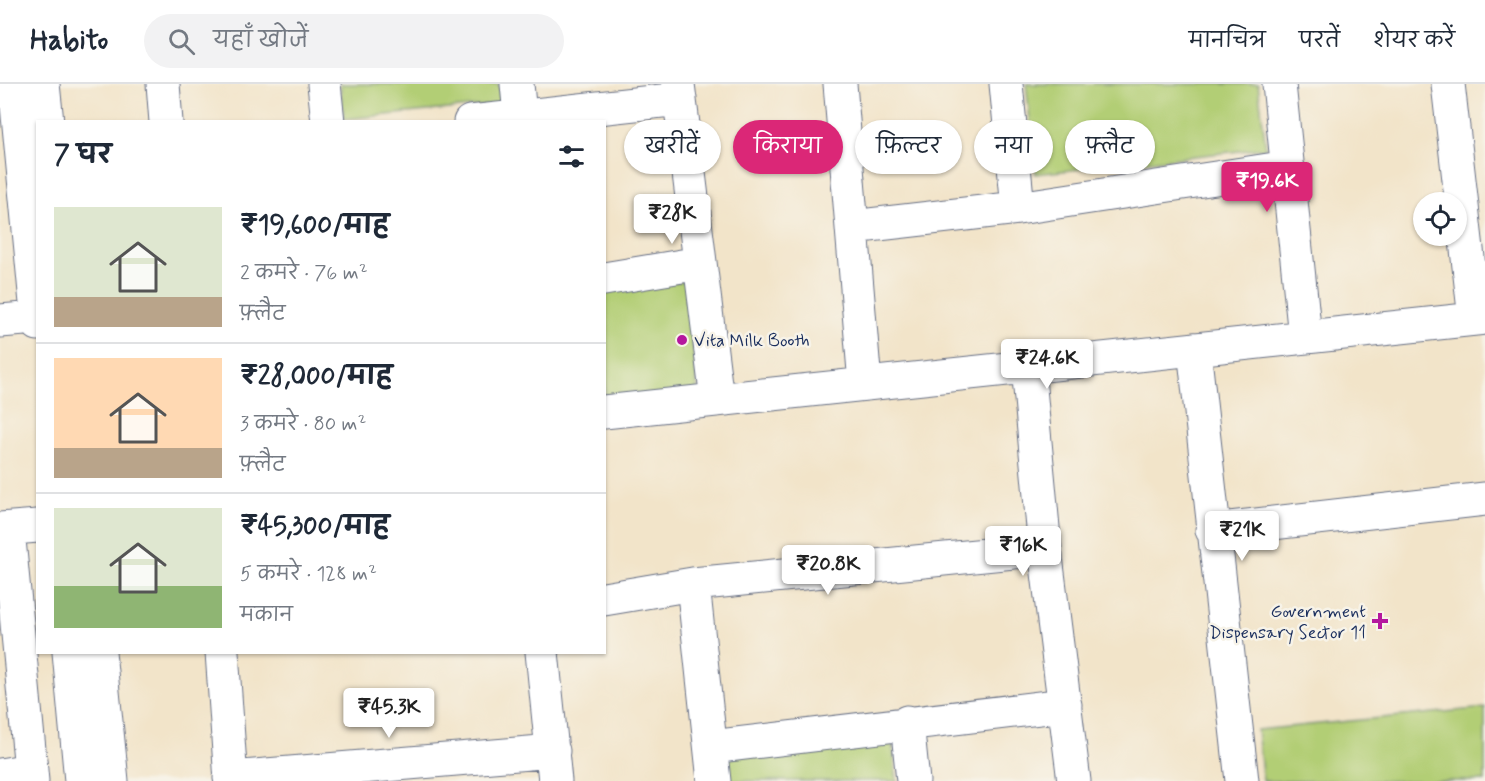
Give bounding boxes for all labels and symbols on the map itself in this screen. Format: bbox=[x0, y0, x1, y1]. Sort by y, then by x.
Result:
pin: ₹19.6K bbox=[1218, 162, 1316, 213]
pin: ₹28K bbox=[636, 194, 708, 245]
place label: Vita Milk Booth bbox=[694, 329, 810, 353]
marker: Vita Milk Booth bbox=[675, 333, 689, 347]
pin: ₹24.6K bbox=[998, 339, 1096, 390]
pin: ₹21K bbox=[1206, 511, 1278, 562]
pin: ₹16K bbox=[987, 526, 1059, 577]
pin: ₹20.8K bbox=[779, 545, 877, 596]
place label: Government Dispensary Sector 11 bbox=[1209, 600, 1366, 645]
marker: Government Dispensary Sector 11 bbox=[1371, 612, 1389, 630]
pin: ₹45.3K bbox=[340, 688, 438, 739]

